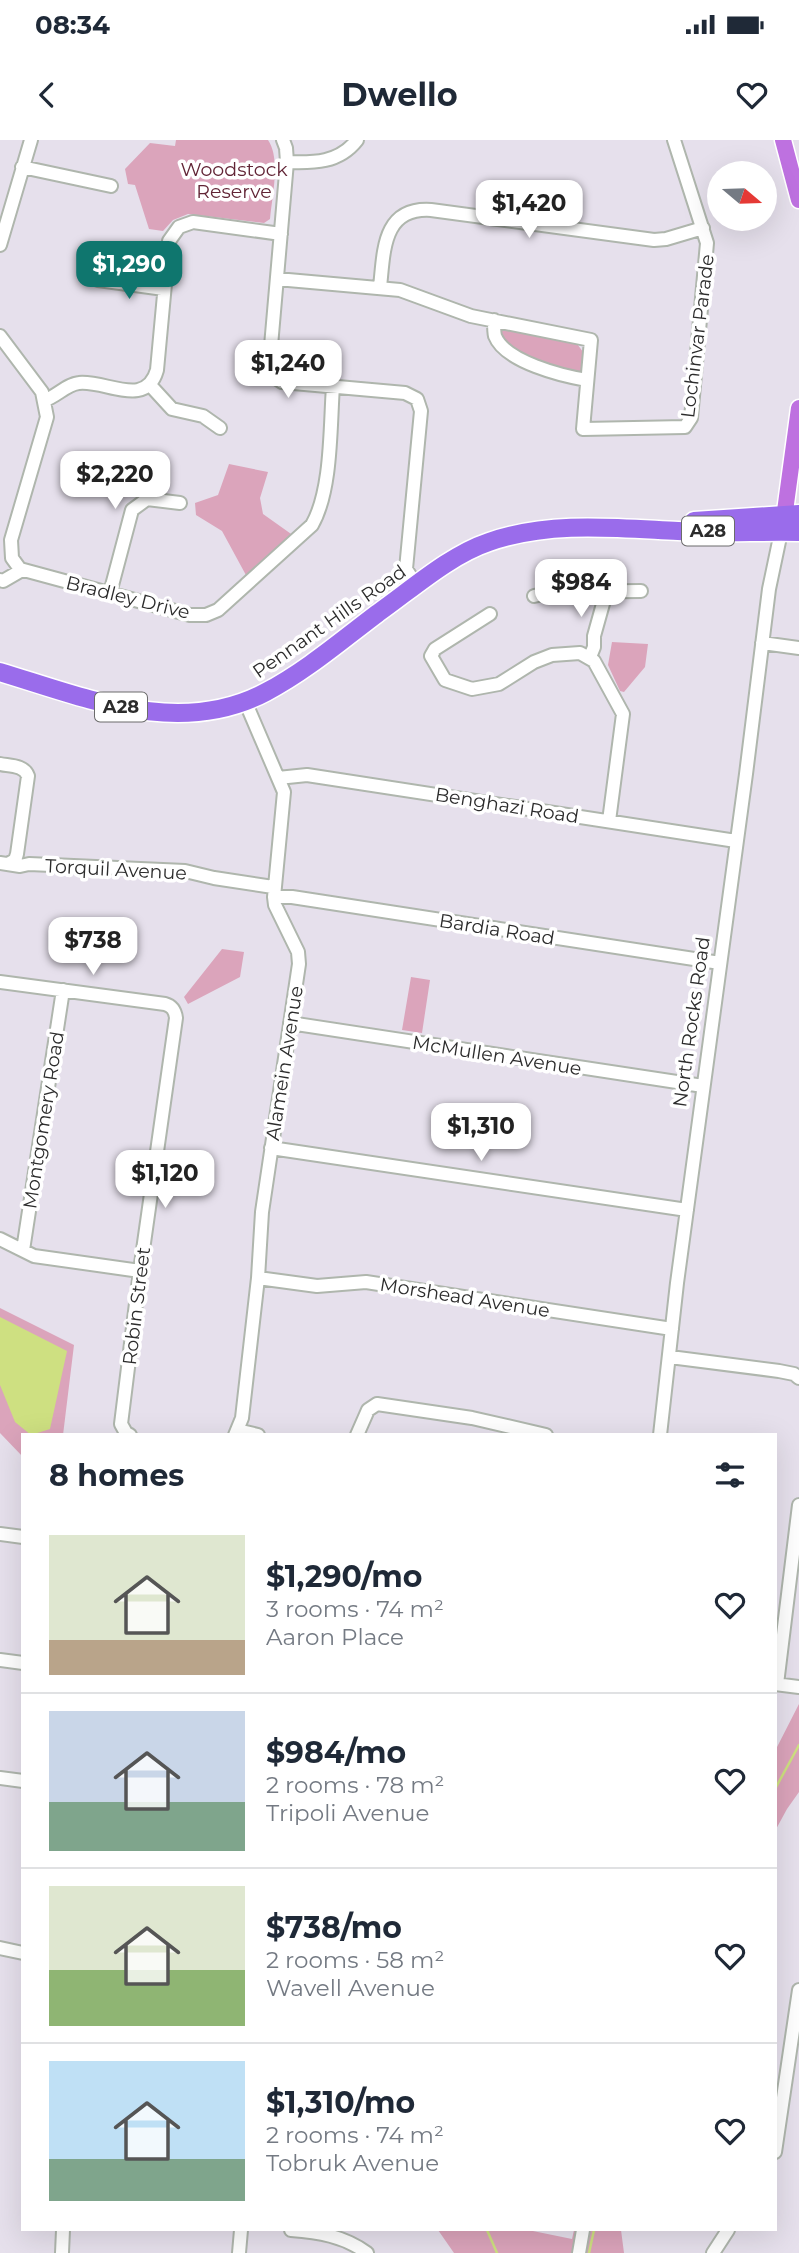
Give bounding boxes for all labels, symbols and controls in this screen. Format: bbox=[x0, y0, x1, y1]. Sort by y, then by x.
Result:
text: 08:34 bbox=[35, 9, 110, 41]
text: Dwello bbox=[341, 75, 458, 114]
icon: back bbox=[28, 76, 66, 114]
icon: heart bbox=[733, 76, 771, 114]
park label: Woodstock Reserve bbox=[180, 158, 288, 203]
north arrow bbox=[707, 161, 777, 231]
map controls bbox=[707, 161, 777, 231]
pin: $1,420 bbox=[472, 181, 586, 240]
text: $1,420 bbox=[492, 189, 566, 217]
pin: $1,290 bbox=[72, 242, 186, 301]
text: $1,290 bbox=[92, 250, 166, 278]
street label: Lochinvar Parade bbox=[676, 253, 719, 419]
pin: $1,240 bbox=[231, 341, 345, 400]
text: $1,240 bbox=[251, 349, 325, 377]
pin: $2,220 bbox=[58, 452, 172, 511]
text: $2,220 bbox=[76, 460, 154, 488]
road number: A28 bbox=[682, 516, 734, 545]
street label: Pennant Hills Road bbox=[248, 560, 410, 683]
pin: $984 bbox=[540, 560, 622, 619]
text: $984 bbox=[551, 568, 611, 596]
street label: Bradley Drive bbox=[64, 571, 192, 624]
road number: A28 bbox=[95, 692, 147, 722]
street label: Benghazi Road bbox=[433, 783, 580, 828]
street label: Torquil Avenue bbox=[45, 854, 187, 885]
street label: Bardia Road bbox=[437, 909, 556, 950]
pin: $738 bbox=[52, 918, 134, 977]
text: $738 bbox=[64, 926, 122, 954]
street label: North Rocks Road bbox=[668, 935, 715, 1109]
street label: Alamein Avenue bbox=[261, 984, 308, 1142]
street label: Montgomery Road bbox=[18, 1030, 69, 1210]
street label: McMullen Avenue bbox=[411, 1031, 583, 1080]
pin: $1,310 bbox=[424, 1104, 538, 1163]
text: $1,310 bbox=[447, 1112, 515, 1140]
pin: $1,120 bbox=[108, 1150, 222, 1210]
text: $1,120 bbox=[131, 1159, 199, 1187]
street label: Robin Street bbox=[118, 1245, 155, 1366]
street label: Morshead Avenue bbox=[378, 1273, 552, 1322]
icon: filters bbox=[711, 1456, 749, 1494]
text: 8 homes bbox=[49, 1457, 184, 1494]
text: $1,290/mo bbox=[266, 1558, 422, 1595]
icon: home bbox=[105, 1563, 189, 1647]
icon: heart bbox=[711, 1586, 749, 1624]
text: 3 rooms · 74 m² bbox=[266, 1595, 444, 1623]
text: Aaron Place bbox=[266, 1623, 404, 1651]
text: $984/mo bbox=[266, 1734, 406, 1771]
icon: home bbox=[105, 1739, 189, 1823]
icon: heart bbox=[711, 1762, 749, 1800]
text: 2 rooms · 78 m² bbox=[266, 1771, 444, 1799]
text: Tripoli Avenue bbox=[266, 1799, 429, 1827]
text: $738/mo bbox=[266, 1909, 402, 1946]
icon: home bbox=[105, 1914, 189, 1998]
icon: heart bbox=[711, 1937, 749, 1975]
text: 2 rooms · 58 m² bbox=[266, 1946, 444, 1974]
text: Wavell Avenue bbox=[266, 1974, 435, 2002]
text: $1,310/mo bbox=[266, 2084, 415, 2121]
icon: home bbox=[105, 2089, 189, 2173]
icon: heart bbox=[711, 2112, 749, 2150]
text: 2 rooms · 74 m² bbox=[266, 2121, 444, 2149]
text: Tobruk Avenue bbox=[266, 2149, 439, 2177]

